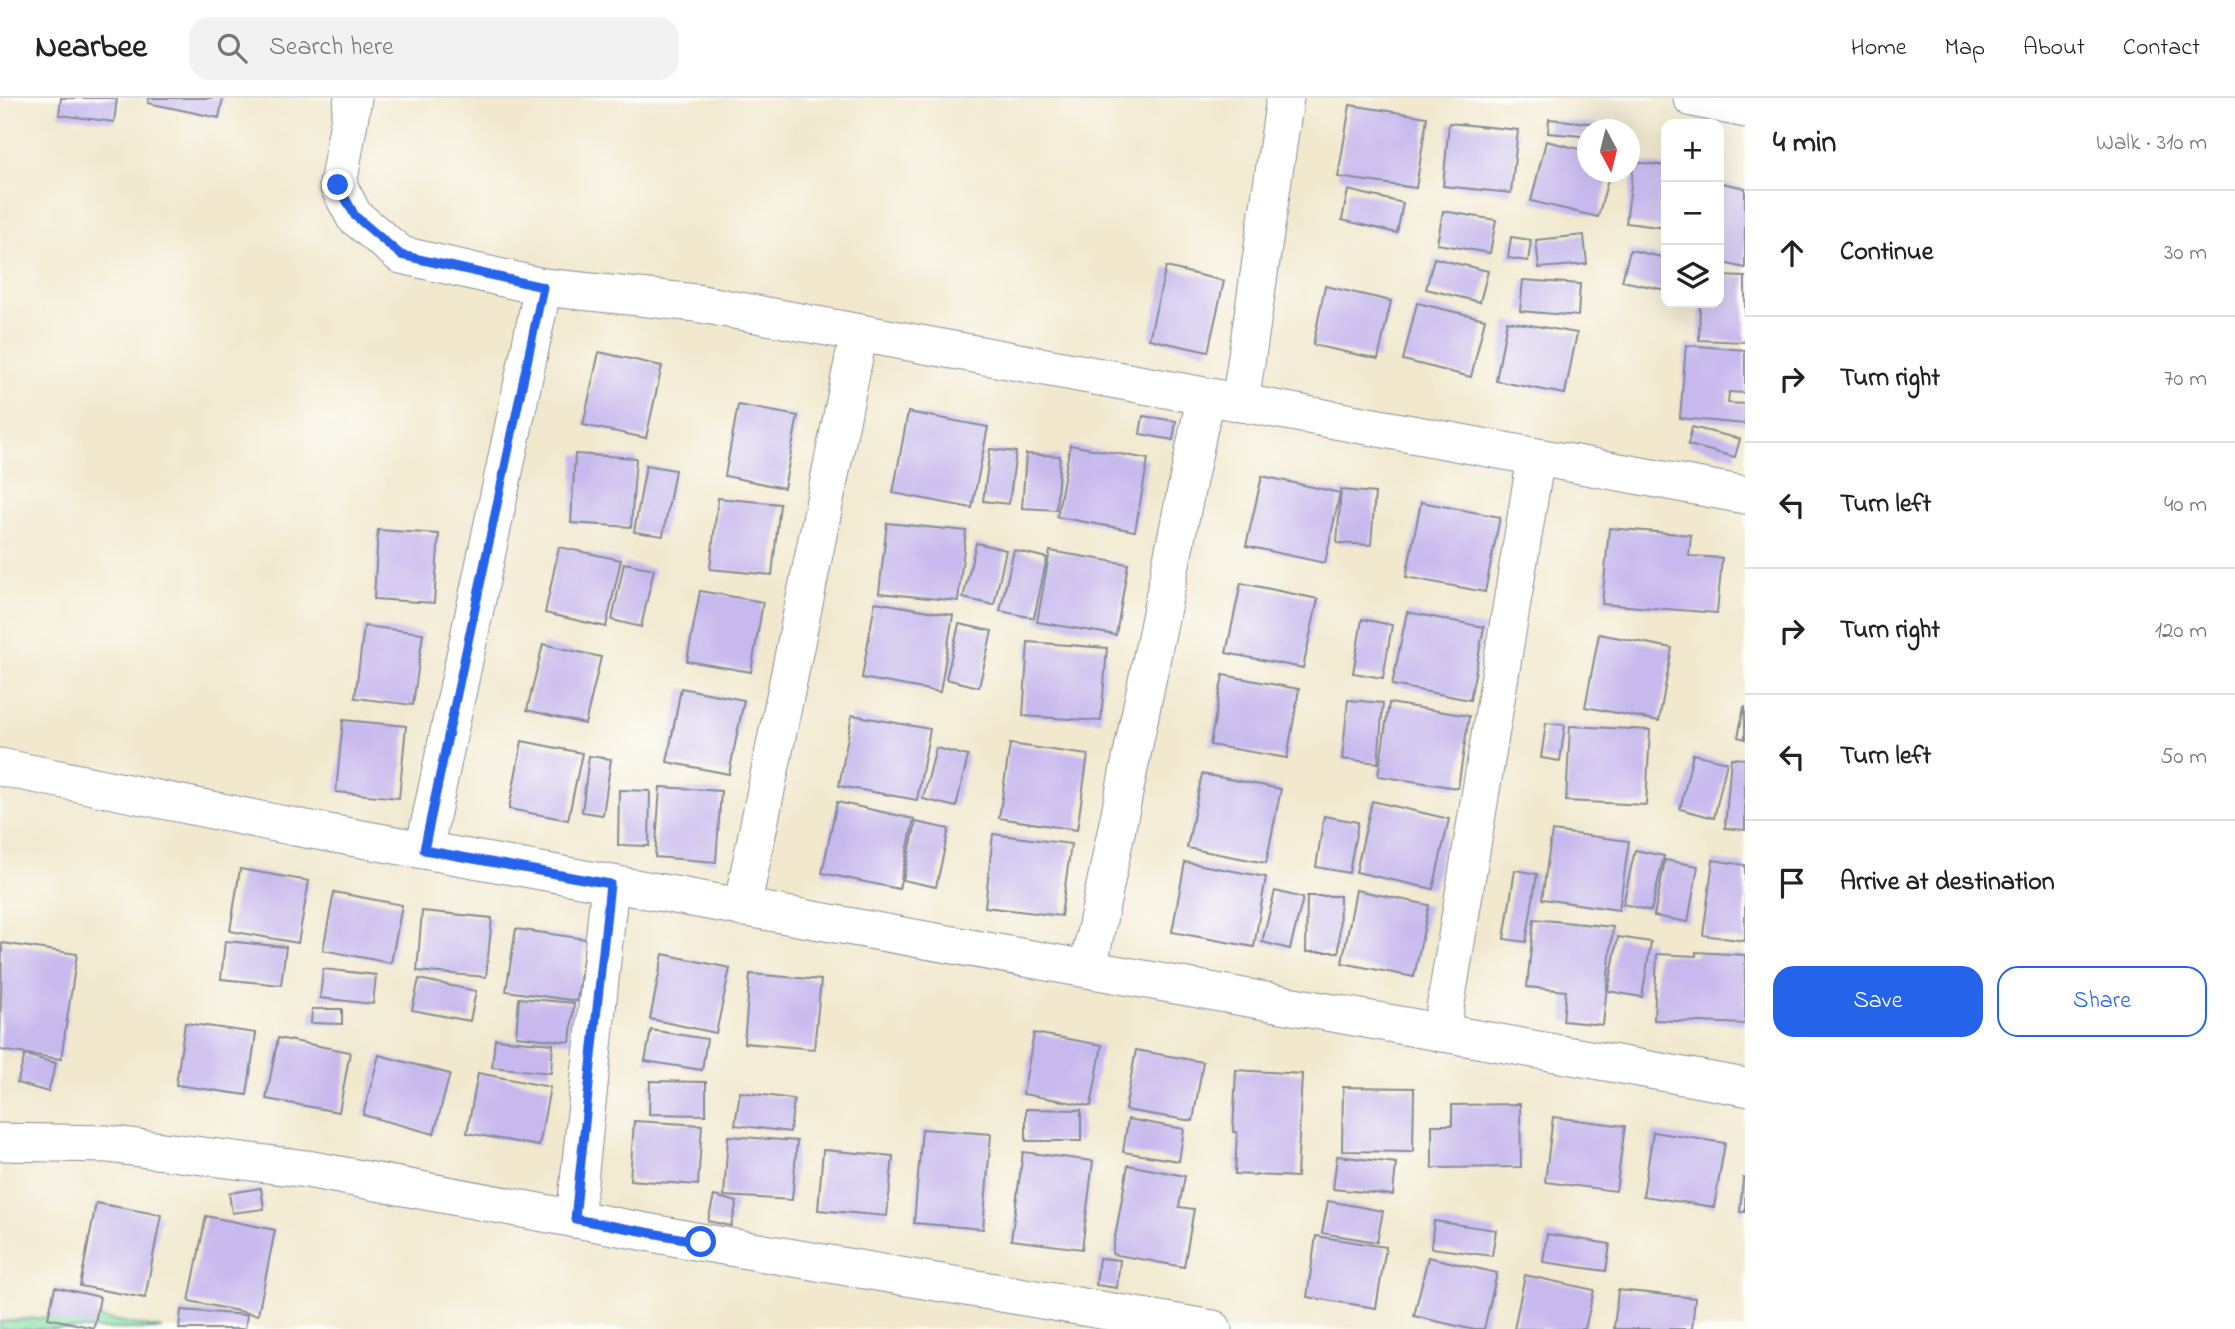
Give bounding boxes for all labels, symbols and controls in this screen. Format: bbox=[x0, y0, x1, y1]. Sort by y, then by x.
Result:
search box bbox=[189, 17, 679, 80]
text: Nearbee bbox=[35, 24, 147, 72]
icon: search bbox=[213, 29, 251, 67]
text: Search here bbox=[269, 29, 394, 67]
text: Home bbox=[1851, 31, 1907, 66]
text: Map bbox=[1945, 31, 1985, 66]
text: About bbox=[2023, 31, 2085, 66]
text: Contact bbox=[2123, 31, 2200, 66]
north arrow bbox=[1577, 119, 1640, 182]
map controls bbox=[1661, 119, 1724, 308]
button: + bbox=[1661, 119, 1724, 182]
text: 4 min bbox=[1773, 122, 1836, 166]
text: Walk · 310 m bbox=[2096, 127, 2207, 160]
route end bbox=[322, 169, 353, 200]
button: − bbox=[1661, 182, 1724, 245]
icon: ahead bbox=[1773, 234, 1811, 272]
text: Continue bbox=[1840, 234, 1933, 272]
text: 30 m bbox=[2164, 237, 2207, 270]
button: layers bbox=[1661, 245, 1724, 308]
icon: right bbox=[1773, 360, 1811, 398]
text: Turn right bbox=[1840, 360, 1940, 398]
text: 70 m bbox=[2164, 363, 2207, 396]
icon: left bbox=[1773, 486, 1811, 524]
text: Turn left bbox=[1840, 486, 1931, 524]
text: 40 m bbox=[2164, 489, 2207, 522]
icon: right bbox=[1773, 612, 1811, 650]
text: Turn right bbox=[1840, 612, 1940, 650]
text: 120 m bbox=[2155, 615, 2207, 648]
icon: left bbox=[1773, 738, 1811, 776]
text: Turn left bbox=[1840, 738, 1931, 776]
text: 50 m bbox=[2160, 741, 2207, 774]
icon: arrive bbox=[1773, 864, 1811, 902]
text: Arrive at destination bbox=[1840, 864, 2055, 902]
button: Save bbox=[1773, 966, 1983, 1037]
button: Share bbox=[1997, 966, 2207, 1037]
route start bbox=[685, 1226, 716, 1257]

